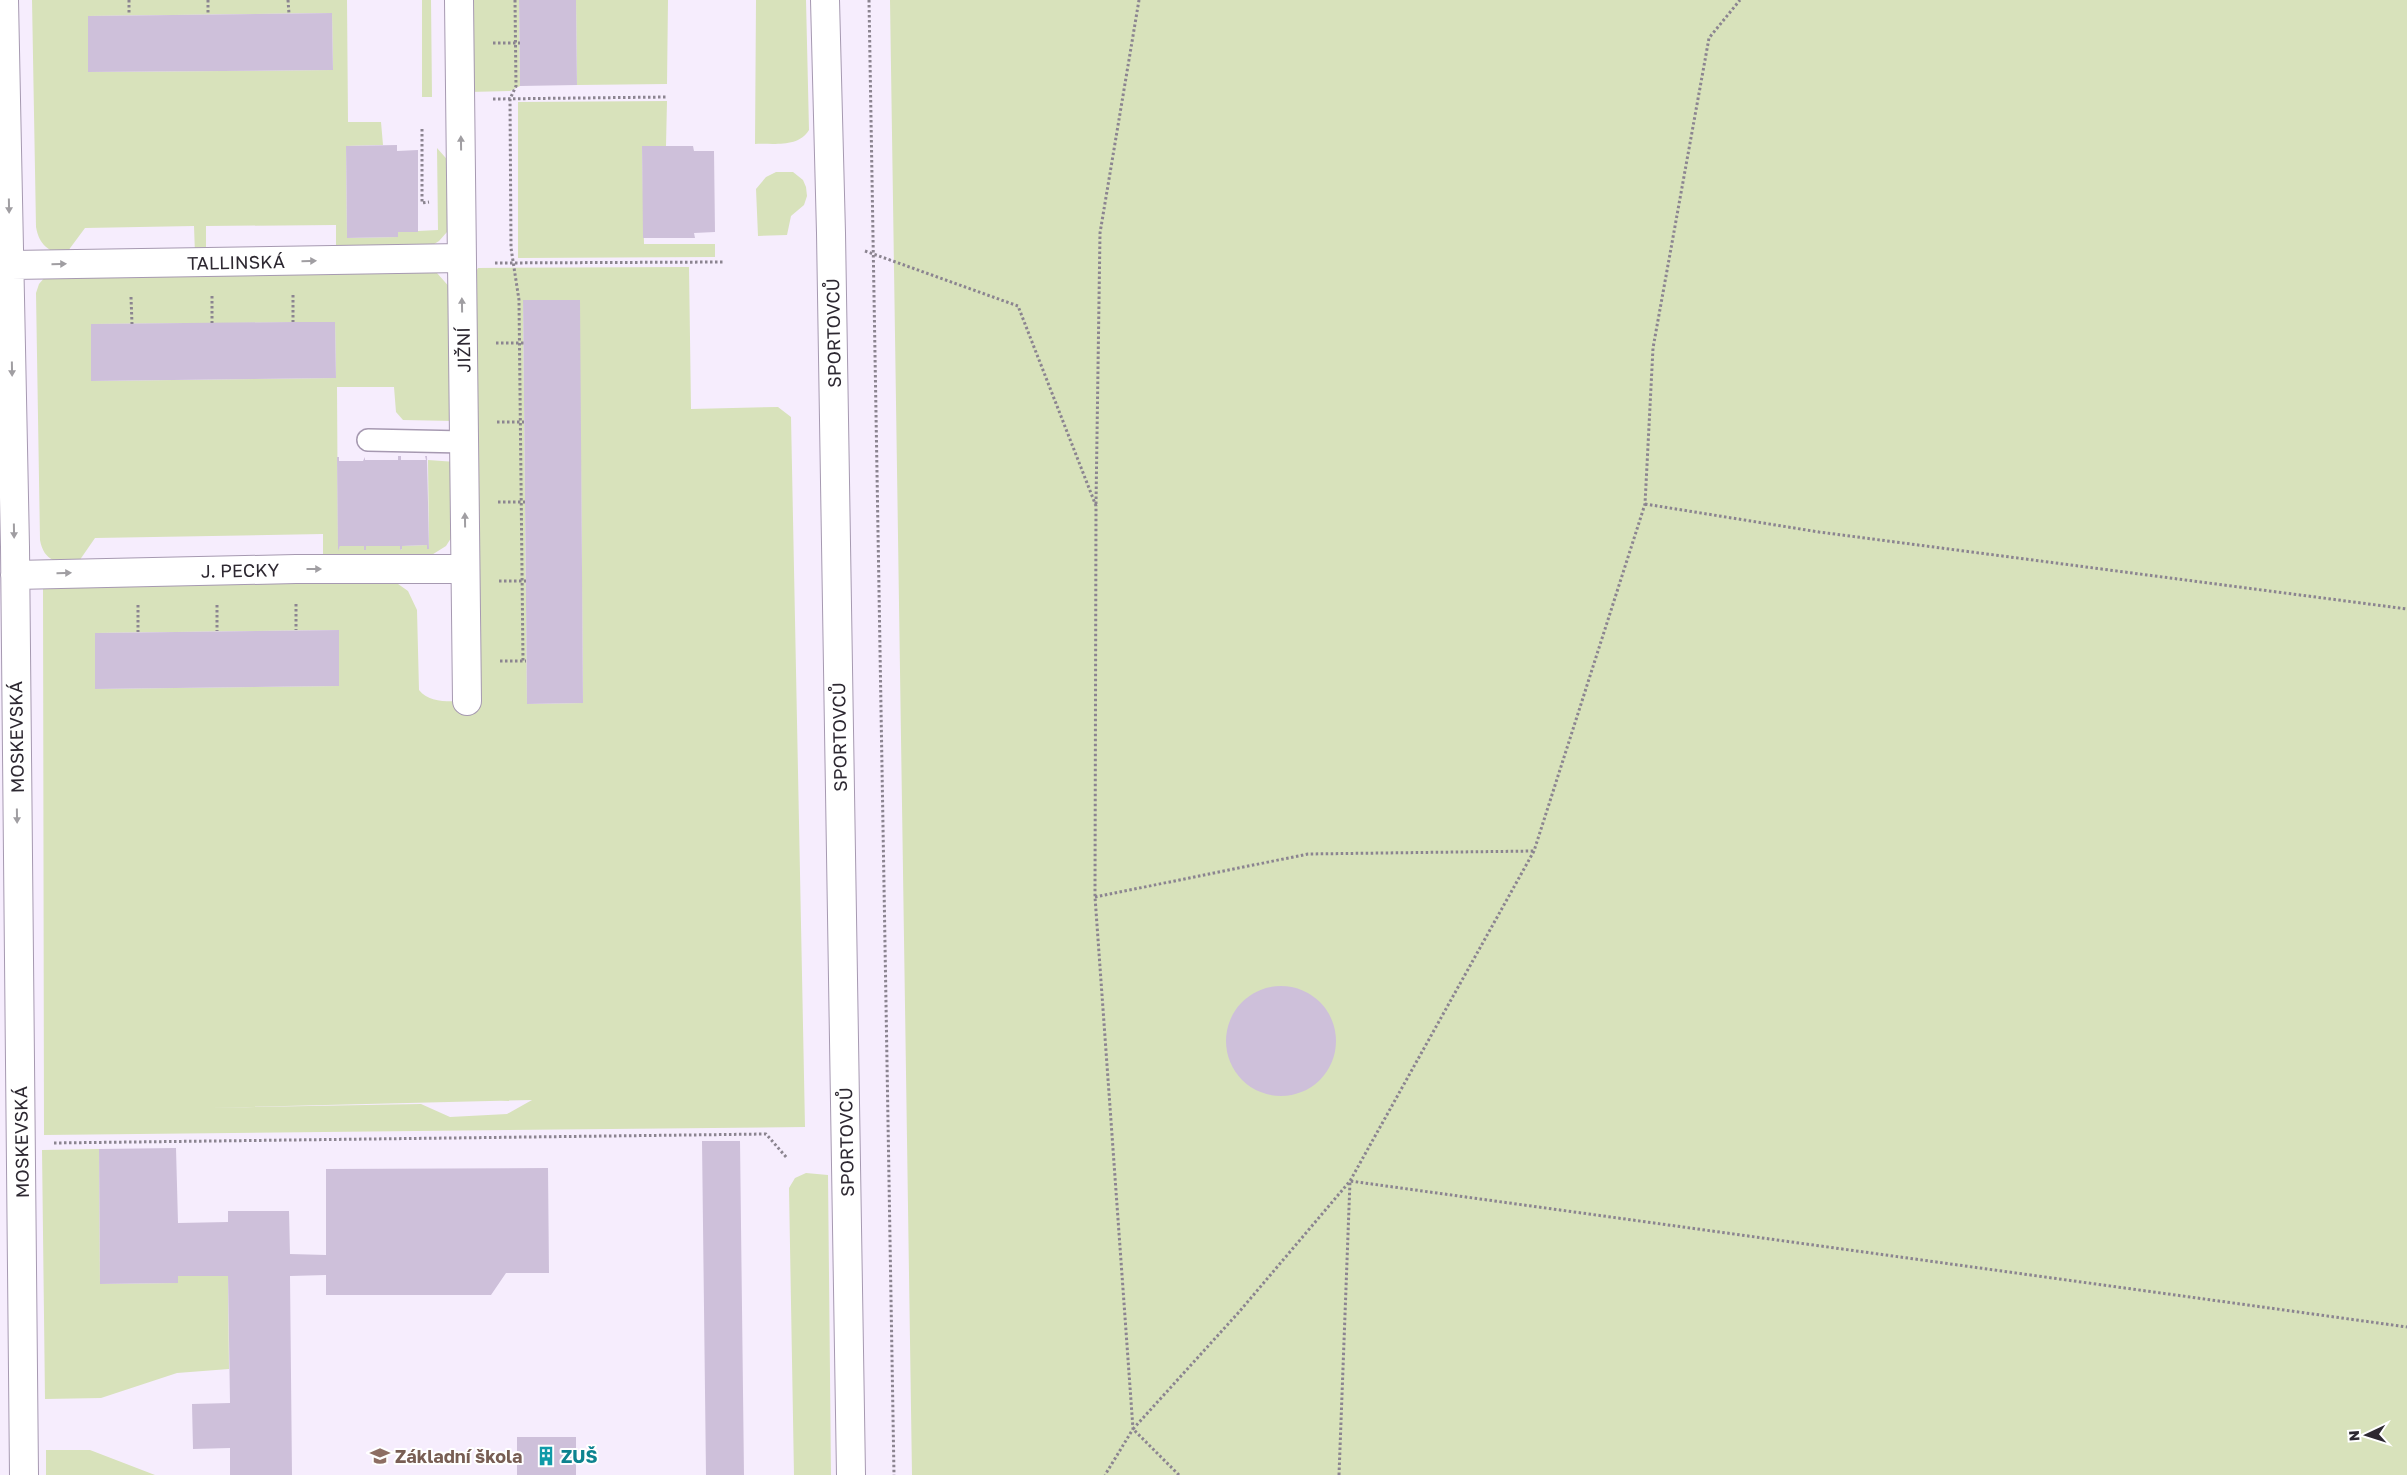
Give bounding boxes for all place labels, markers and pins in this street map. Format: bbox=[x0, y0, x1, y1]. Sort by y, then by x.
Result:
school or university icon: Základní škola bbox=[369, 1445, 391, 1467]
place label: Základní škola bbox=[395, 1445, 523, 1467]
building icon: ZUŠ bbox=[535, 1445, 557, 1467]
place label: ZUŠ bbox=[561, 1445, 598, 1467]

